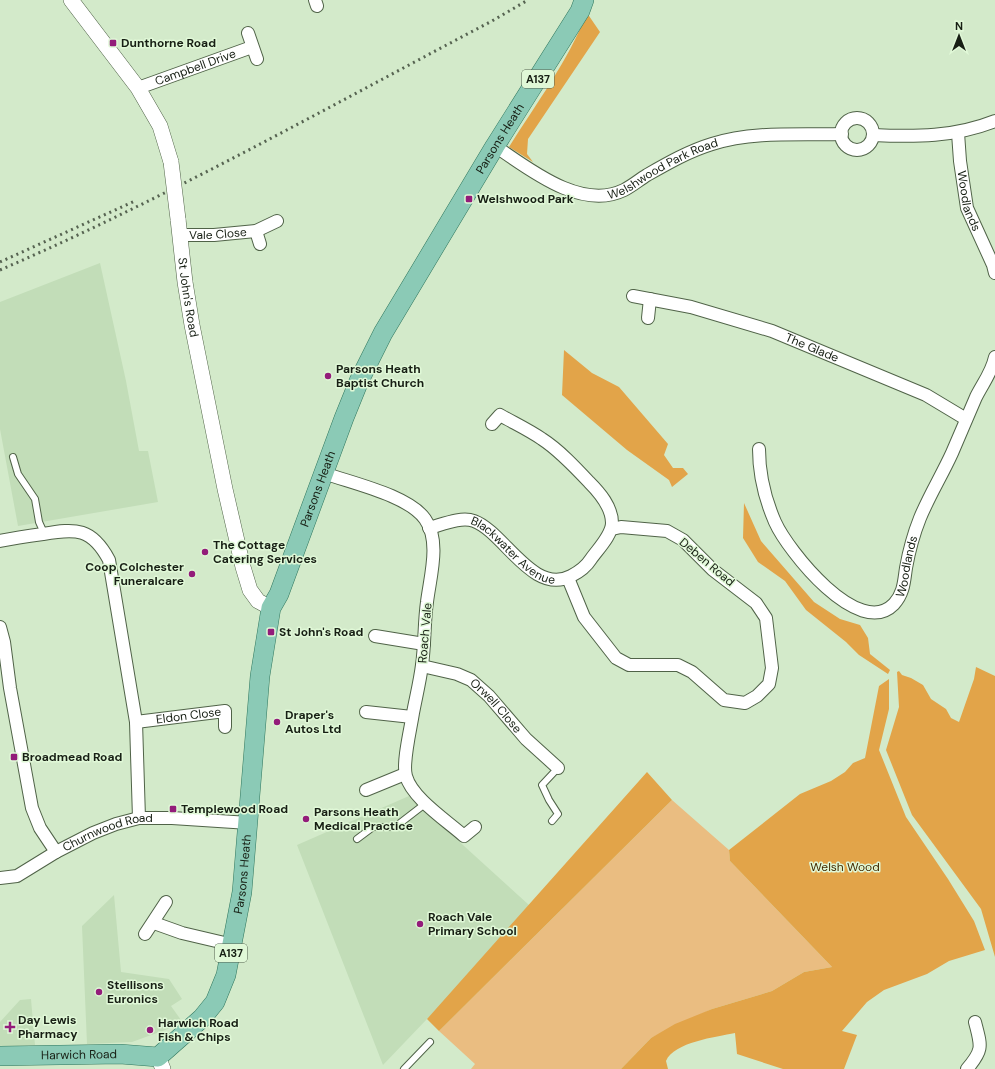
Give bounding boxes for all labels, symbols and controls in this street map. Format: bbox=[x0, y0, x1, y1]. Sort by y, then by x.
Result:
north arrow bbox=[939, 16, 979, 56]
text: N bbox=[955, 19, 963, 33]
place label: Dunthorne Road bbox=[121, 35, 216, 51]
marker: Dunthorne Road bbox=[108, 38, 118, 48]
street label: Campbell Drive bbox=[153, 45, 238, 89]
road number: A137 bbox=[522, 70, 554, 88]
street label: Parsons Heath bbox=[472, 100, 528, 177]
street label: Welshwood Park Road bbox=[606, 135, 720, 203]
street label: Woodlands bbox=[954, 169, 985, 234]
place label: Welshwood Park bbox=[477, 191, 574, 207]
marker: Welshwood Park bbox=[464, 194, 474, 204]
street label: Vale Close bbox=[189, 224, 248, 243]
street label: St John's Road bbox=[174, 257, 202, 339]
street label: The Glade bbox=[783, 329, 841, 366]
place label: Parsons Heath Baptist Church bbox=[336, 361, 424, 391]
marker: Parsons Heath Baptist Church bbox=[323, 371, 333, 381]
street label: Parsons Heath bbox=[296, 449, 339, 529]
street label: Blackwater Avenue bbox=[469, 513, 557, 588]
street label: Deben Road bbox=[676, 534, 738, 590]
street label: Woodlands bbox=[892, 534, 921, 600]
place label: The Cottage Catering Services bbox=[213, 537, 317, 567]
marker: The Cottage Catering Services bbox=[200, 547, 210, 557]
place label: Coop Colchester Funeralcare bbox=[85, 559, 184, 589]
marker: Coop Colchester Funeralcare bbox=[187, 569, 197, 579]
street label: Roach Vale bbox=[414, 602, 436, 664]
place label: St John's Road bbox=[279, 624, 363, 640]
marker: St John's Road bbox=[266, 627, 276, 637]
street label: Orwell Close bbox=[467, 675, 525, 737]
street label: Eldon Close bbox=[155, 704, 222, 727]
place label: Draper's Autos Ltd bbox=[285, 707, 341, 737]
marker: Draper's Autos Ltd bbox=[272, 717, 282, 727]
place label: Broadmead Road bbox=[22, 749, 122, 765]
marker: Broadmead Road bbox=[9, 752, 19, 762]
place label: Templewood Road bbox=[181, 801, 288, 817]
marker: Templewood Road bbox=[168, 804, 178, 814]
place label: Parsons Heath Medical Practice bbox=[314, 804, 413, 834]
street label: Churnwood Road bbox=[60, 810, 153, 855]
marker: Parsons Heath Medical Practice bbox=[301, 814, 311, 824]
street label: Parsons Heath bbox=[230, 834, 255, 915]
park label: Welsh Wood bbox=[810, 859, 880, 875]
place label: Roach Vale Primary School bbox=[428, 909, 517, 939]
marker: Roach Vale Primary School bbox=[415, 919, 425, 929]
road number: A137 bbox=[215, 944, 247, 962]
place label: Stellisons Euronics bbox=[107, 977, 164, 1007]
marker: Stellisons Euronics bbox=[94, 987, 104, 997]
place label: Day Lewis Pharmacy bbox=[18, 1012, 78, 1042]
place label: Harwich Road Fish & Chips bbox=[158, 1015, 239, 1045]
marker: Day Lewis Pharmacy bbox=[5, 1022, 15, 1032]
marker: Harwich Road Fish & Chips bbox=[145, 1025, 155, 1035]
street label: Harwich Road bbox=[41, 1046, 117, 1063]

